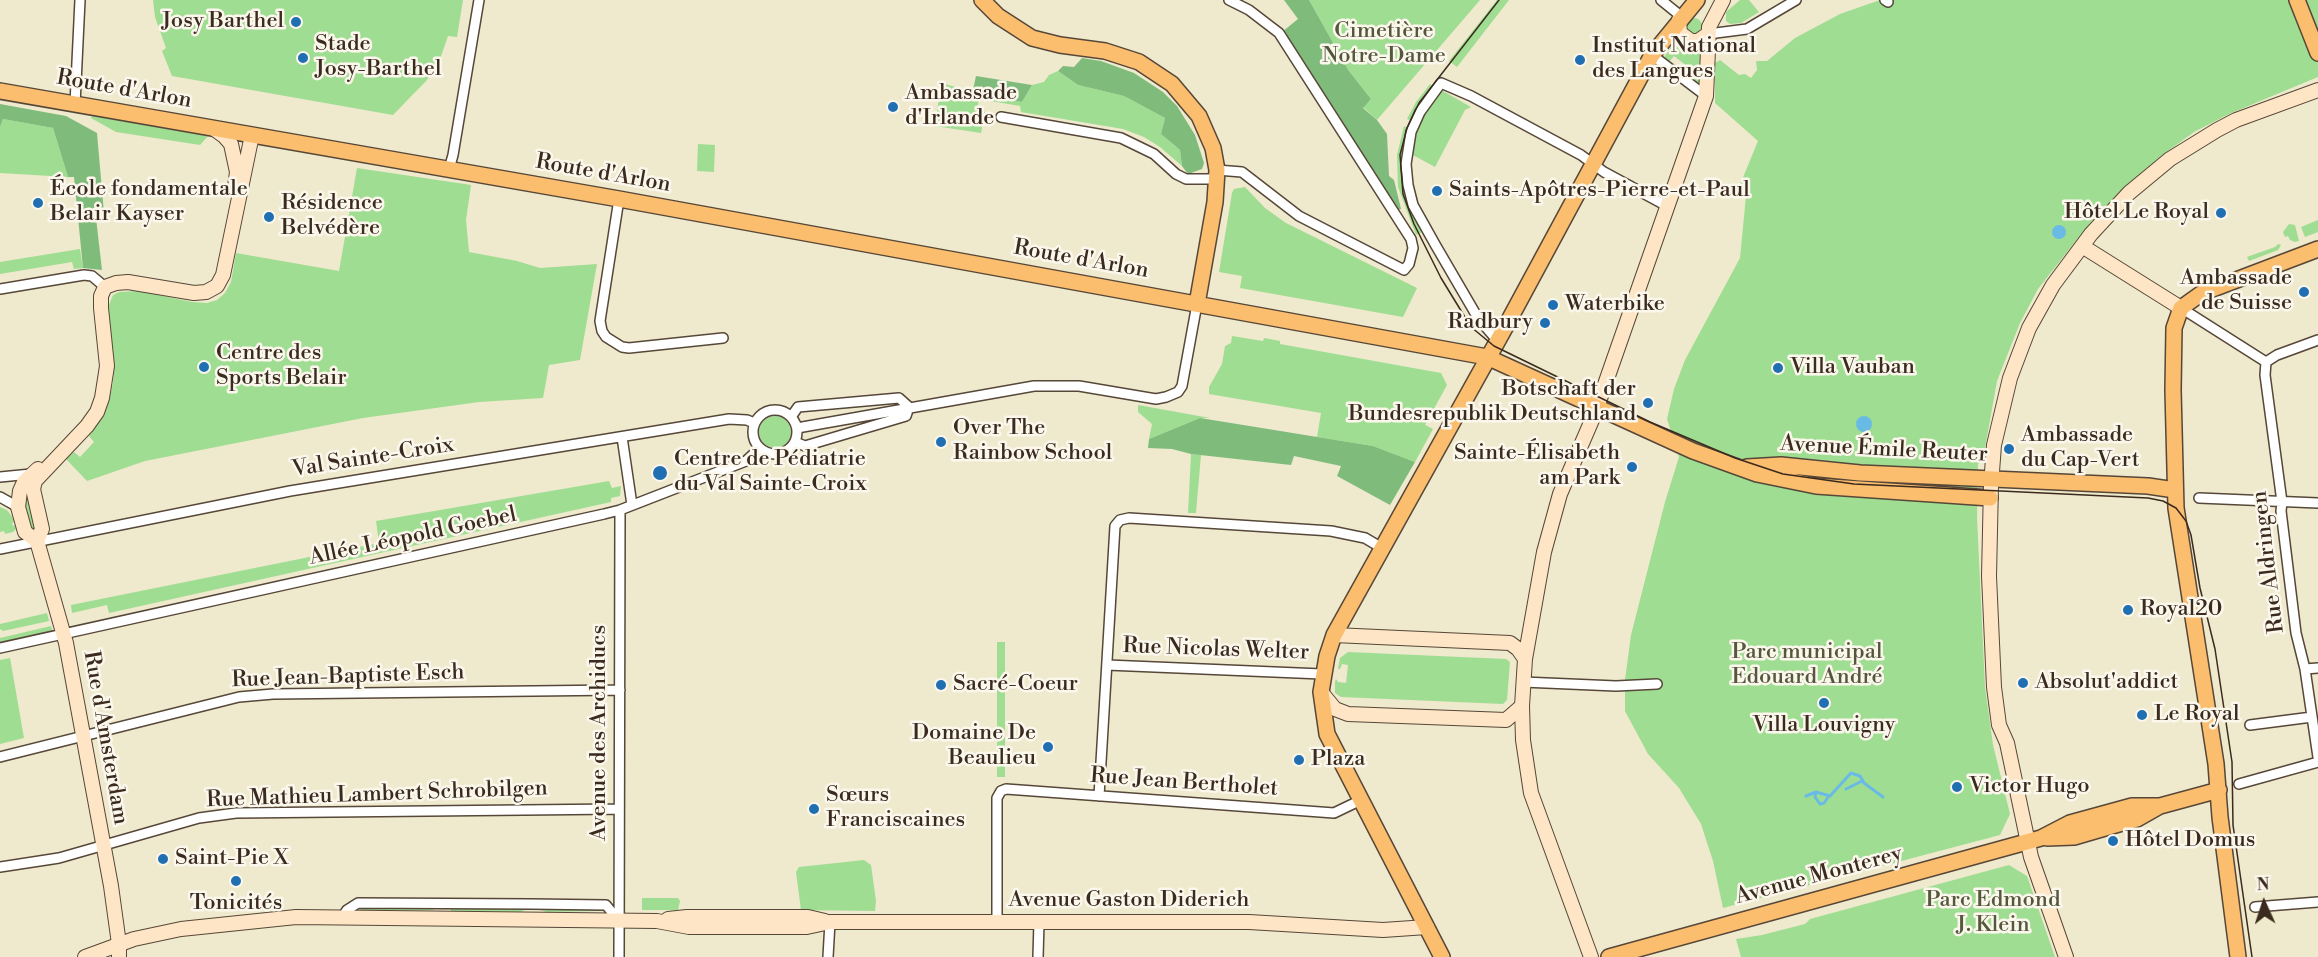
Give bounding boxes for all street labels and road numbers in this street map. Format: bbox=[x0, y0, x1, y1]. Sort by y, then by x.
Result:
street label: Route d'Arlon bbox=[54, 65, 194, 115]
street label: Route d'Arlon bbox=[533, 149, 673, 199]
street label: Route d'Arlon bbox=[1011, 235, 1151, 285]
street label: Avenue Émile Reuter bbox=[1780, 431, 1988, 469]
street label: Val Sainte-Croix bbox=[290, 432, 456, 484]
street label: Rue Aldringen bbox=[2247, 489, 2291, 635]
street label: Allée Léopold Goebel bbox=[307, 502, 519, 572]
street label: Avenue des Archiducs bbox=[587, 625, 613, 841]
street label: Rue Nicolas Welter bbox=[1122, 634, 1310, 666]
street label: Rue d'Amsterdam bbox=[77, 649, 133, 827]
street label: Rue Jean-Baptiste Esch bbox=[231, 660, 465, 694]
street label: Rue Jean Bertholet bbox=[1089, 763, 1279, 803]
street label: Rue Mathieu Lambert Schrobilgen bbox=[206, 776, 548, 814]
street label: Avenue Monterey bbox=[1733, 841, 1905, 911]
street label: Avenue Gaston Diderich bbox=[1009, 888, 1249, 914]

